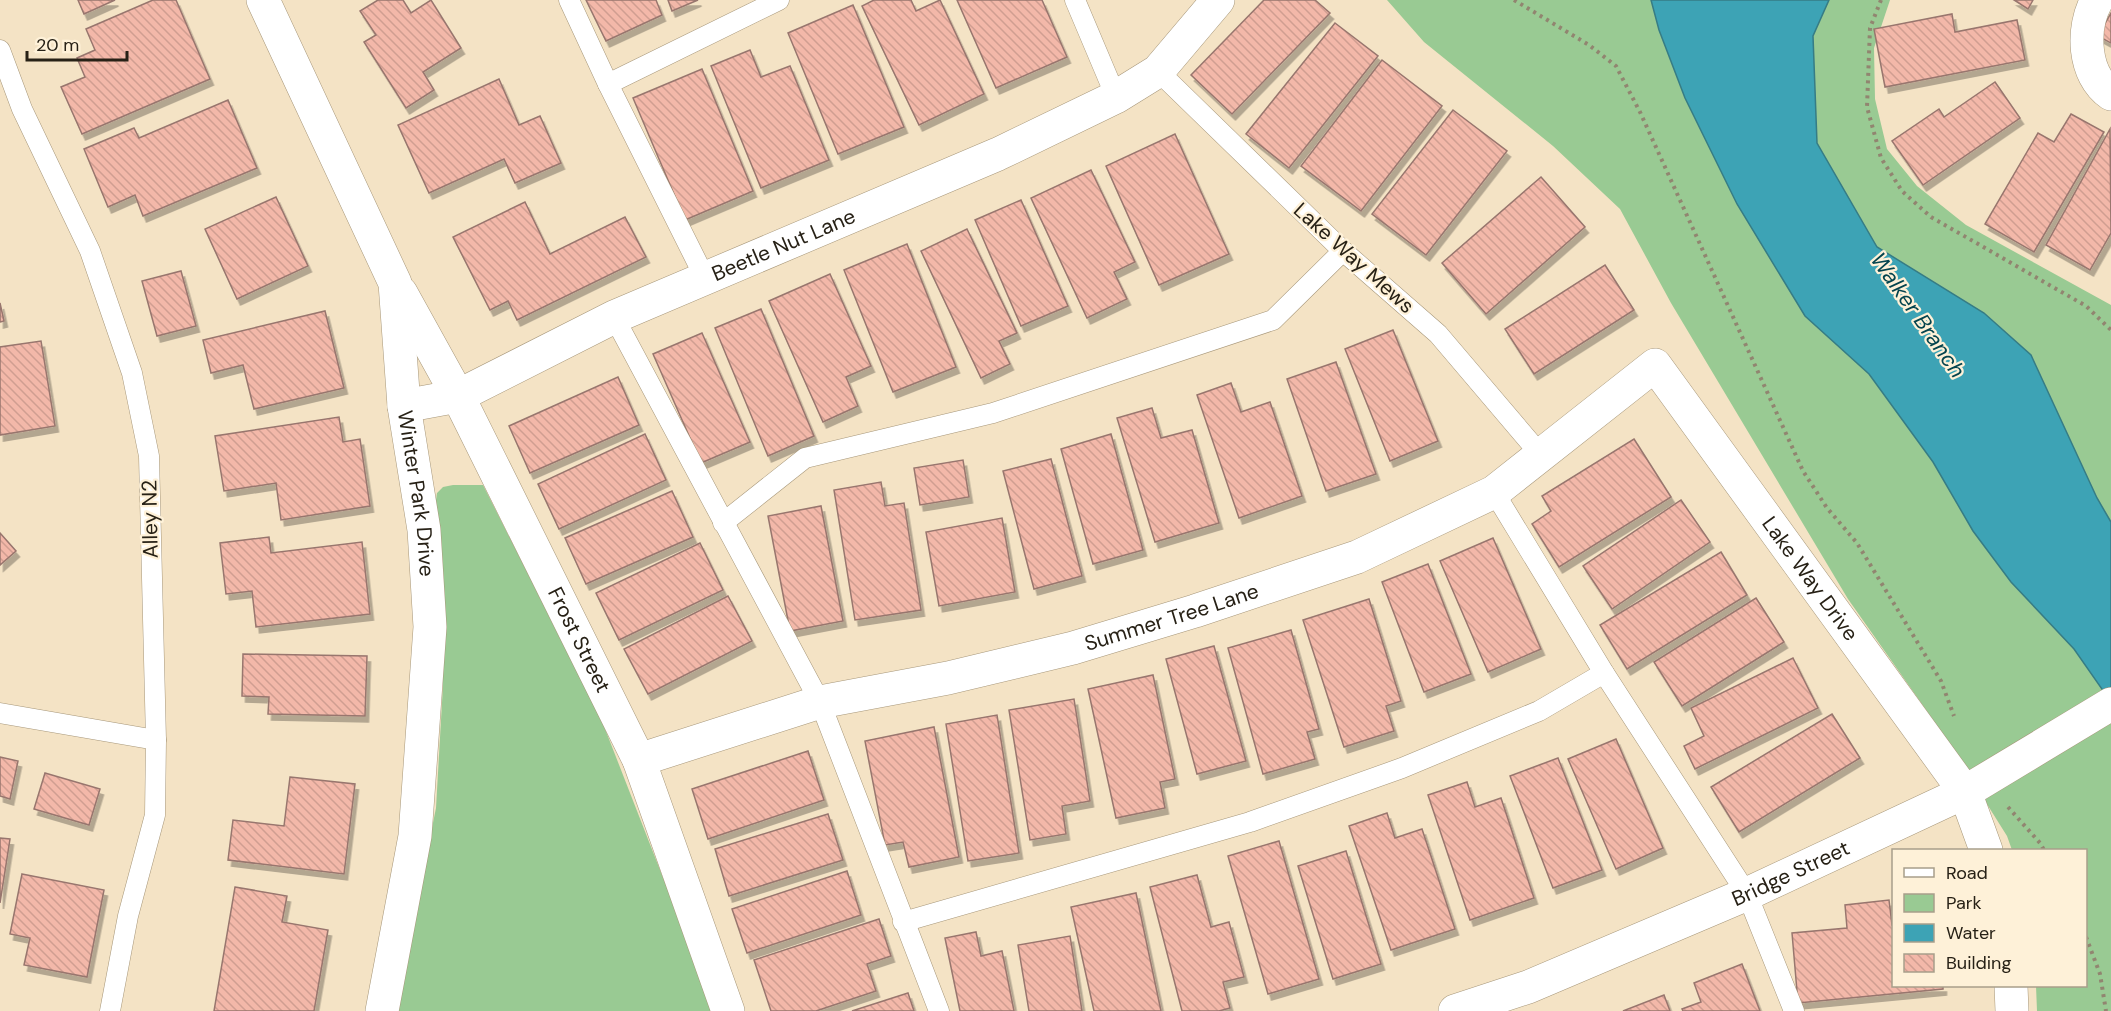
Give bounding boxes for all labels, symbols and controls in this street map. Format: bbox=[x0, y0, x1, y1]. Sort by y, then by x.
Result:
scale bar bbox=[27, 24, 128, 62]
text: 20 m bbox=[36, 33, 79, 57]
street label: Lake Way Mews bbox=[1288, 196, 1420, 320]
street label: Beetle Nut Lane bbox=[707, 202, 860, 288]
water label: Walker Branch bbox=[1864, 247, 1972, 383]
street label: Winter Park Drive bbox=[391, 408, 441, 577]
street label: Alley N2 bbox=[135, 479, 165, 559]
street label: Lake Way Drive bbox=[1756, 511, 1865, 647]
street label: Summer Tree Lane bbox=[1081, 577, 1262, 658]
street label: Frost Street bbox=[541, 582, 617, 697]
street label: Bridge Street bbox=[1727, 834, 1854, 913]
legend bbox=[1892, 849, 2087, 987]
text: Road bbox=[1946, 861, 1988, 885]
text: Park bbox=[1946, 891, 1982, 915]
text: Water bbox=[1946, 921, 1996, 945]
text: Building bbox=[1946, 951, 2011, 975]

